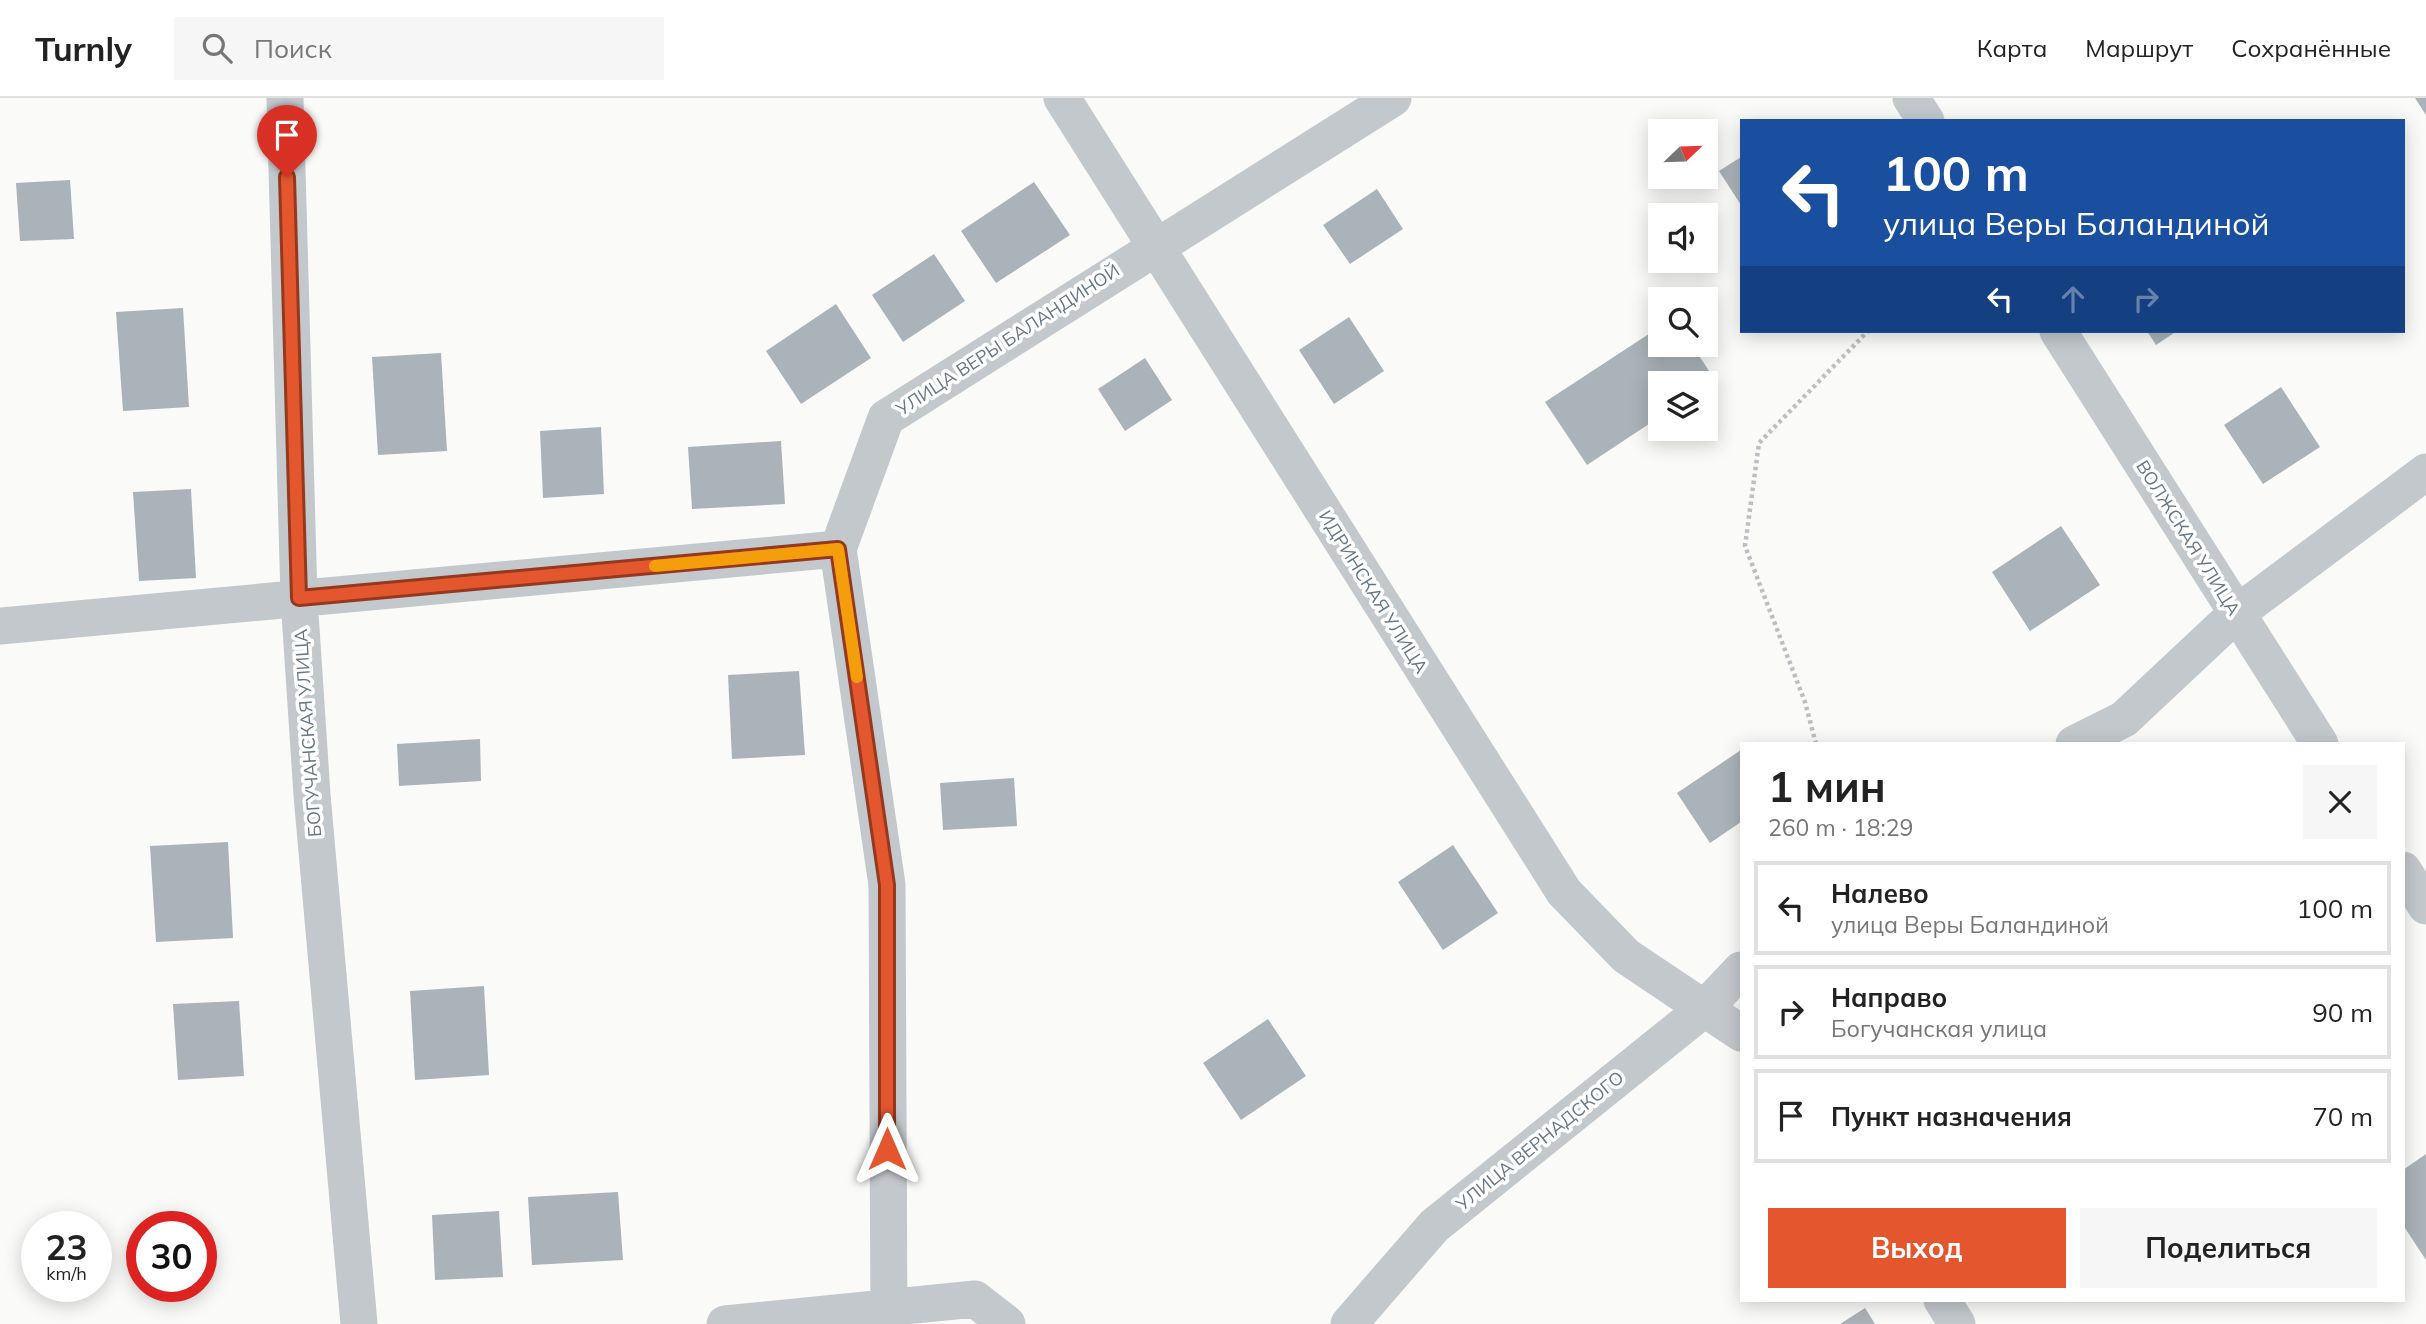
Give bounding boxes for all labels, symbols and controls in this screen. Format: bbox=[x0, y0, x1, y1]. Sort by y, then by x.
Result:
search box bbox=[174, 17, 664, 80]
text: Turnly bbox=[35, 28, 132, 69]
icon: search bbox=[198, 29, 236, 67]
text: Поиск bbox=[254, 32, 332, 65]
text: Карта bbox=[1977, 33, 2047, 63]
text: Маршрут bbox=[2085, 33, 2193, 63]
text: Сохранённые bbox=[2231, 33, 2391, 63]
pin bbox=[257, 105, 317, 177]
icon: arrive bbox=[268, 116, 306, 154]
north arrow bbox=[1648, 119, 1718, 189]
map controls bbox=[1648, 119, 1718, 441]
text: 100 m bbox=[1883, 142, 2029, 203]
icon: left bbox=[1768, 147, 1859, 238]
button: sound bbox=[1648, 203, 1718, 273]
text: улица Веры Баландиной bbox=[1883, 203, 2270, 243]
street label: УЛИЦА ВЕРЫ БАЛАНДИНОЙ bbox=[891, 259, 1124, 421]
icon: left bbox=[1981, 280, 2019, 318]
icon: ahead bbox=[2054, 280, 2092, 318]
icon: right bbox=[2127, 280, 2165, 318]
button: search bbox=[1648, 287, 1718, 357]
button: layers bbox=[1648, 371, 1718, 441]
street label: ВОЛЖСКАЯ УЛИЦА bbox=[2131, 456, 2245, 620]
street label: ИДРИНСКАЯ УЛИЦА bbox=[1314, 506, 1433, 677]
street label: БОГУЧАНСКАЯ УЛИЦА bbox=[289, 628, 326, 838]
text: 1 мин bbox=[1768, 760, 1886, 813]
button: close bbox=[2303, 765, 2377, 839]
text: 260 m · 18:29 bbox=[1768, 813, 1913, 842]
text: Налево bbox=[1831, 877, 1929, 910]
icon: left bbox=[1772, 889, 1810, 927]
text: 100 m bbox=[2297, 892, 2373, 925]
text: улица Веры Баландиной bbox=[1831, 910, 2109, 939]
text: Направо bbox=[1831, 981, 1947, 1014]
icon: right bbox=[1772, 993, 1810, 1031]
text: 90 m bbox=[2312, 996, 2373, 1029]
text: Богучанская улица bbox=[1831, 1014, 2047, 1043]
street label: УЛИЦА ВЕРНАДСКОГО bbox=[1450, 1066, 1628, 1216]
icon: arrive bbox=[1772, 1097, 1810, 1135]
text: Пункт назначения bbox=[1831, 1100, 2072, 1133]
text: 70 m bbox=[2312, 1100, 2373, 1133]
position arrow bbox=[850, 1112, 924, 1186]
button: Выход bbox=[1768, 1208, 2066, 1288]
button: Поделиться bbox=[2080, 1208, 2377, 1288]
speed limit sign: 30 bbox=[126, 1211, 217, 1302]
text: 23 bbox=[45, 1225, 88, 1269]
text: km/h bbox=[46, 1262, 87, 1285]

